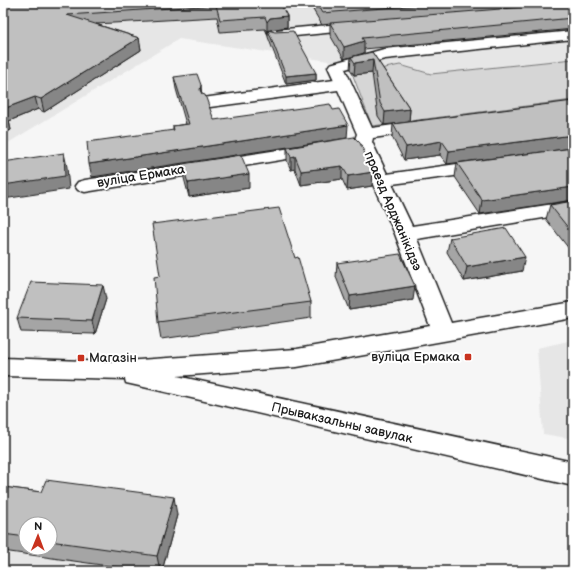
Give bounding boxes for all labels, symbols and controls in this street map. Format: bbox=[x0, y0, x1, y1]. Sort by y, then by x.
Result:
street label: праезд Арджанікідзэ bbox=[361, 149, 426, 273]
street label: вуліца Ермака bbox=[96, 161, 186, 191]
place label: вуліца Ермака bbox=[371, 349, 460, 365]
place label: Магазін bbox=[89, 350, 137, 366]
marker: вуліца Ермака bbox=[463, 352, 473, 362]
marker: Магазін bbox=[76, 353, 86, 363]
street label: Прывакзальны завулак bbox=[270, 399, 414, 447]
north arrow bbox=[18, 516, 58, 556]
text: N bbox=[34, 520, 42, 533]

